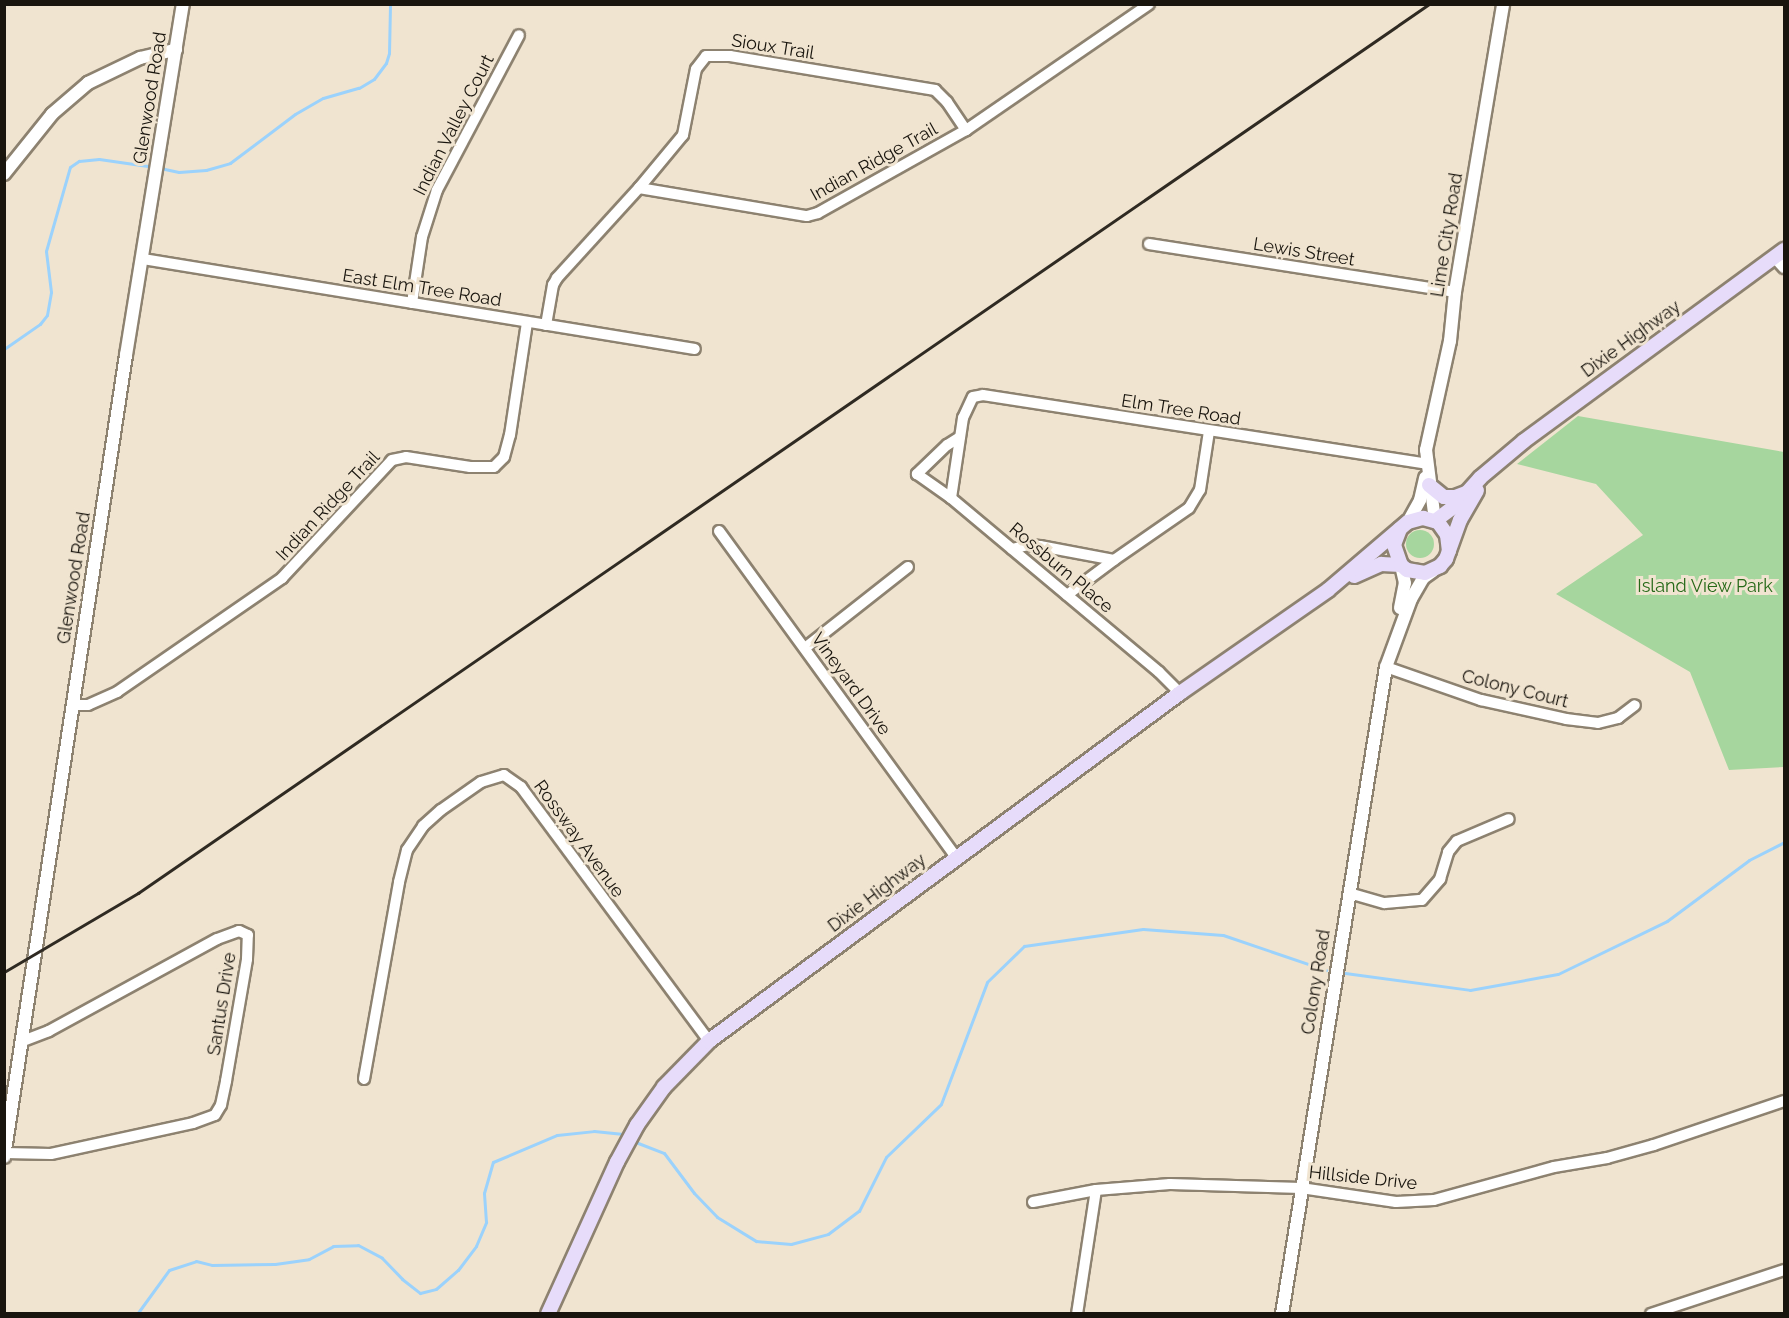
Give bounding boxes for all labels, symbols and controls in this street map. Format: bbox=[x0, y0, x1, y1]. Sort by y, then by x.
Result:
street label: Glenwood Road bbox=[129, 30, 171, 166]
street label: Sioux Trail bbox=[730, 30, 816, 64]
street label: Indian Valley Court bbox=[409, 50, 499, 200]
street label: Indian Ridge Trail bbox=[807, 118, 941, 206]
street label: Lime City Road bbox=[1426, 171, 1468, 299]
street label: Lewis Street bbox=[1252, 233, 1356, 271]
street label: East Elm Tree Road bbox=[341, 265, 503, 311]
street label: Dixie Highway bbox=[1577, 296, 1685, 382]
street label: Elm Tree Road bbox=[1119, 390, 1243, 430]
street label: Indian Ridge Trail bbox=[272, 447, 384, 565]
street label: Glenwood Road bbox=[53, 510, 95, 646]
street label: Rossburn Place bbox=[1005, 518, 1117, 618]
park label: Island View Park bbox=[1637, 575, 1773, 597]
street label: Vineyard Drive bbox=[807, 629, 895, 739]
street label: Colony Court bbox=[1459, 665, 1571, 713]
street label: Rossway Avenue bbox=[529, 776, 629, 902]
street label: Dixie Highway bbox=[824, 849, 930, 937]
street label: Colony Road bbox=[1297, 928, 1335, 1036]
street label: Santus Drive bbox=[203, 951, 241, 1057]
street label: Hillside Drive bbox=[1308, 1162, 1418, 1194]

